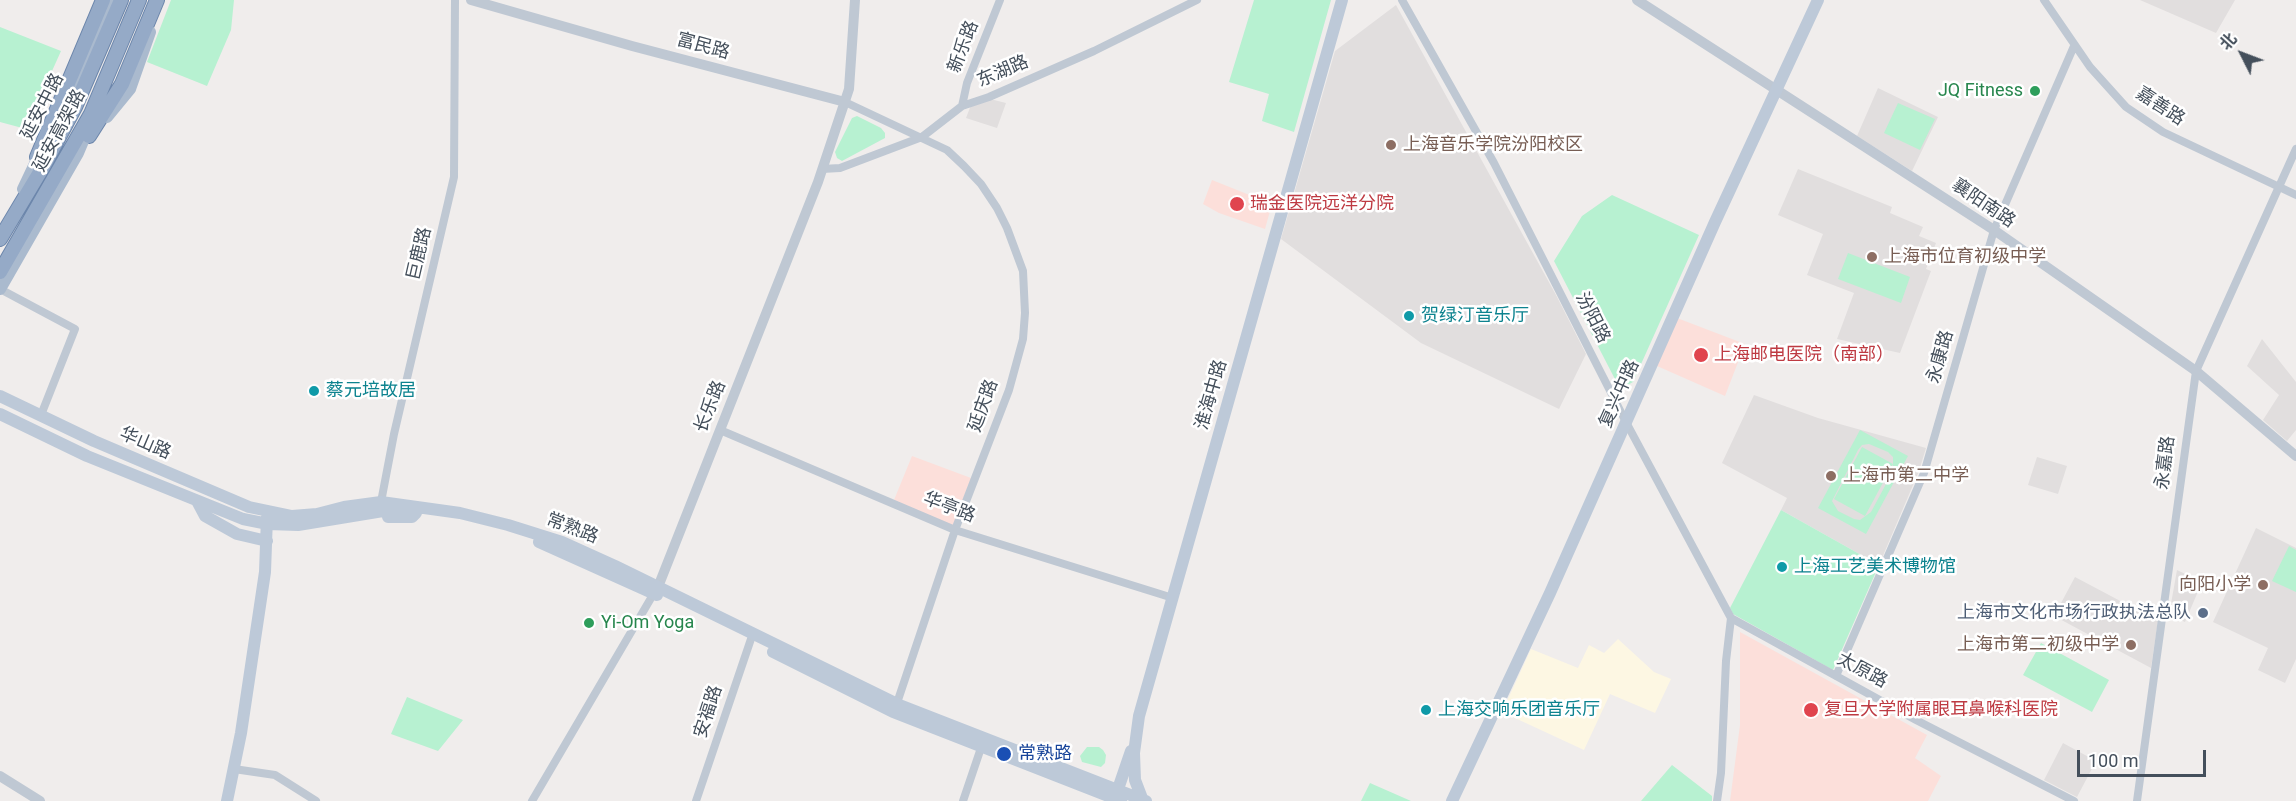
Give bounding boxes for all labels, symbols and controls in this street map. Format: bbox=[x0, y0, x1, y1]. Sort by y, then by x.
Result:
street label: 新乐路 bbox=[944, 18, 984, 76]
north arrow bbox=[2212, 24, 2272, 84]
text: 北 bbox=[2216, 29, 2241, 54]
street label: 富民路 bbox=[674, 30, 732, 64]
street label: 东湖路 bbox=[974, 52, 1032, 92]
street label: 延安中路 bbox=[17, 70, 69, 144]
place label: JQ Fitness bbox=[1938, 80, 2023, 102]
street label: 嘉善路 bbox=[2131, 83, 2189, 131]
marker: JQ Fitness bbox=[2028, 84, 2042, 98]
street label: 延安高架路 bbox=[29, 86, 91, 176]
place label: 上海音乐学院汾阳校区 bbox=[1403, 134, 1583, 156]
marker: 上海音乐学院汾阳校区 bbox=[1384, 138, 1398, 152]
street label: 襄阳南路 bbox=[1947, 175, 2019, 233]
place label: 瑞金医院远洋分院 bbox=[1250, 193, 1394, 215]
marker: 瑞金医院远洋分院 bbox=[1228, 195, 1246, 213]
street label: 巨鹿路 bbox=[403, 225, 437, 283]
place label: 上海市位育初级中学 bbox=[1884, 246, 2046, 268]
marker: 上海市位育初级中学 bbox=[1865, 250, 1879, 264]
street label: 汾阳路 bbox=[1570, 289, 1614, 347]
place label: 贺绿汀音乐厅 bbox=[1421, 305, 1529, 327]
marker: 贺绿汀音乐厅 bbox=[1402, 309, 1416, 323]
street label: 永康路 bbox=[1923, 328, 1959, 386]
place label: 上海邮电医院（南部） bbox=[1714, 344, 1894, 366]
marker: 上海邮电医院（南部） bbox=[1692, 346, 1710, 364]
street label: 淮海中路 bbox=[1192, 357, 1232, 433]
street label: 复兴中路 bbox=[1595, 357, 1645, 431]
street label: 延庆路 bbox=[965, 377, 1003, 435]
street label: 长乐路 bbox=[691, 378, 731, 436]
place label: 蔡元培故居 bbox=[326, 380, 416, 402]
marker: 蔡元培故居 bbox=[307, 384, 321, 398]
street label: 华山路 bbox=[116, 424, 174, 464]
street label: 永嘉路 bbox=[2152, 435, 2180, 491]
place label: 上海市第二中学 bbox=[1843, 465, 1969, 487]
marker: 上海市第二中学 bbox=[1824, 469, 1838, 483]
street label: 华亭路 bbox=[920, 488, 978, 528]
street label: 常熟路 bbox=[543, 509, 601, 549]
place label: 上海工艺美术博物馆 bbox=[1794, 556, 1956, 578]
marker: 上海工艺美术博物馆 bbox=[1775, 560, 1789, 574]
place label: 向阳小学 bbox=[2179, 574, 2251, 596]
marker: 向阳小学 bbox=[2256, 578, 2270, 592]
place label: 上海市文化市场行政执法总队 bbox=[1957, 602, 2191, 624]
marker: 上海市文化市场行政执法总队 bbox=[2196, 606, 2210, 620]
place label: Yi-Om Yoga bbox=[601, 612, 694, 634]
marker: Yi-Om Yoga bbox=[582, 616, 596, 630]
place label: 上海市第二初级中学 bbox=[1957, 634, 2119, 656]
marker: 上海市第二初级中学 bbox=[2124, 638, 2138, 652]
street label: 太原路 bbox=[1833, 649, 1891, 693]
street label: 安福路 bbox=[690, 683, 728, 741]
place label: 上海交响乐团音乐厅 bbox=[1438, 699, 1600, 721]
place label: 复旦大学附属眼耳鼻喉科医院 bbox=[1824, 699, 2058, 721]
marker: 复旦大学附属眼耳鼻喉科医院 bbox=[1802, 701, 1820, 719]
marker: 上海交响乐团音乐厅 bbox=[1419, 703, 1433, 717]
scale bar bbox=[2080, 738, 2209, 776]
place label: 常熟路 bbox=[1018, 743, 1072, 765]
marker: 常熟路 bbox=[995, 745, 1013, 763]
text: 100 m bbox=[2088, 750, 2139, 771]

